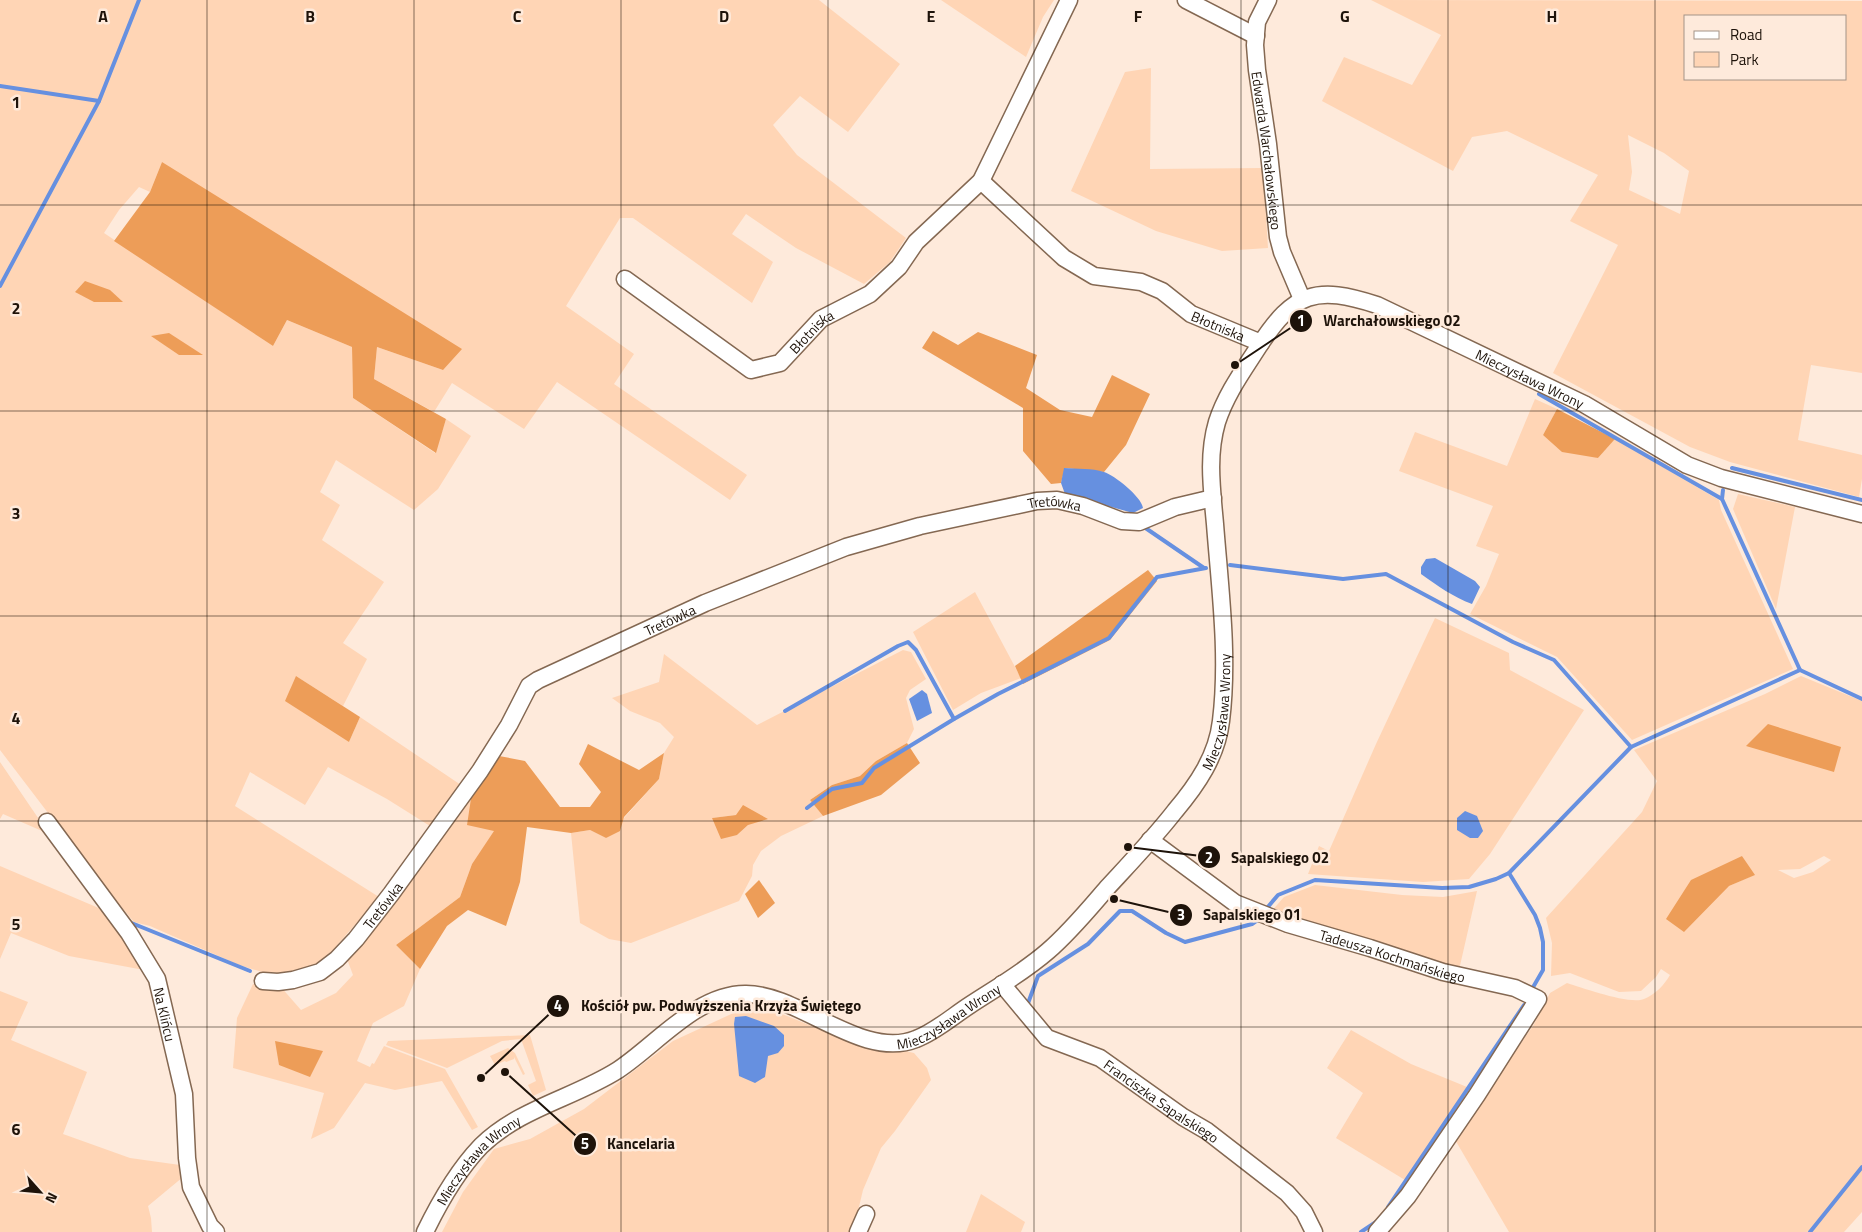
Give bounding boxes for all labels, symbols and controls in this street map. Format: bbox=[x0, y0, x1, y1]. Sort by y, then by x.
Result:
text: A bbox=[98, 4, 108, 28]
text: B bbox=[305, 4, 315, 28]
text: C bbox=[513, 4, 522, 28]
text: D bbox=[719, 4, 729, 28]
text: E bbox=[927, 4, 936, 28]
text: F bbox=[1134, 4, 1143, 28]
text: G bbox=[1340, 4, 1350, 28]
text: H bbox=[1547, 4, 1557, 28]
legend bbox=[1684, 15, 1847, 80]
text: Road bbox=[1730, 23, 1762, 46]
text: Park bbox=[1730, 48, 1759, 71]
street label: Edwarda Warchałowskiego bbox=[1247, 70, 1288, 231]
text: 1 bbox=[12, 90, 20, 114]
text: 2 bbox=[12, 296, 20, 320]
street label: Błotniska bbox=[784, 304, 837, 358]
street label: Błotniska bbox=[1188, 305, 1248, 346]
callout: Warchałowskiego 02 bbox=[1289, 306, 1471, 336]
text: 1 bbox=[1297, 309, 1305, 332]
text: Warchałowskiego 02 bbox=[1323, 309, 1461, 332]
street label: Mieczysława Wrony bbox=[1472, 343, 1588, 413]
street label: Tretówka bbox=[1025, 489, 1084, 516]
text: 3 bbox=[12, 501, 20, 525]
street label: Tretówka bbox=[640, 598, 699, 640]
street label: Mieczysława Wrony bbox=[1196, 653, 1235, 774]
text: 4 bbox=[12, 706, 21, 730]
callout: Sapalskiego 02 bbox=[1196, 842, 1339, 872]
text: 2 bbox=[1205, 846, 1213, 869]
text: Sapalskiego 02 bbox=[1231, 846, 1329, 869]
street label: Tretówka bbox=[357, 877, 407, 933]
callout: Sapalskiego 01 bbox=[1168, 900, 1311, 930]
text: 3 bbox=[1177, 903, 1185, 926]
text: Sapalskiego 01 bbox=[1203, 903, 1301, 926]
text: 5 bbox=[12, 912, 21, 936]
street label: Tadeusza Kochmańskiego bbox=[1317, 923, 1467, 987]
street label: Mieczysława Wrony bbox=[895, 978, 1005, 1054]
street label: Na Klińcu bbox=[149, 985, 182, 1043]
callout: Kościół pw. Podwyższenia Krzyża Świętego bbox=[546, 991, 871, 1021]
text: 4 bbox=[554, 994, 562, 1017]
text: Kościół pw. Podwyższenia Krzyża Świętego bbox=[581, 994, 861, 1017]
street label: Franciszka Sapalskiego bbox=[1100, 1054, 1224, 1147]
street label: Mieczysława Wrony bbox=[431, 1109, 524, 1209]
text: 6 bbox=[12, 1117, 21, 1141]
callout: Kancelaria bbox=[572, 1129, 685, 1159]
text: 5 bbox=[581, 1132, 589, 1155]
text: Kancelaria bbox=[607, 1132, 675, 1155]
north arrow bbox=[15, 1167, 65, 1217]
text: N bbox=[40, 1189, 64, 1207]

